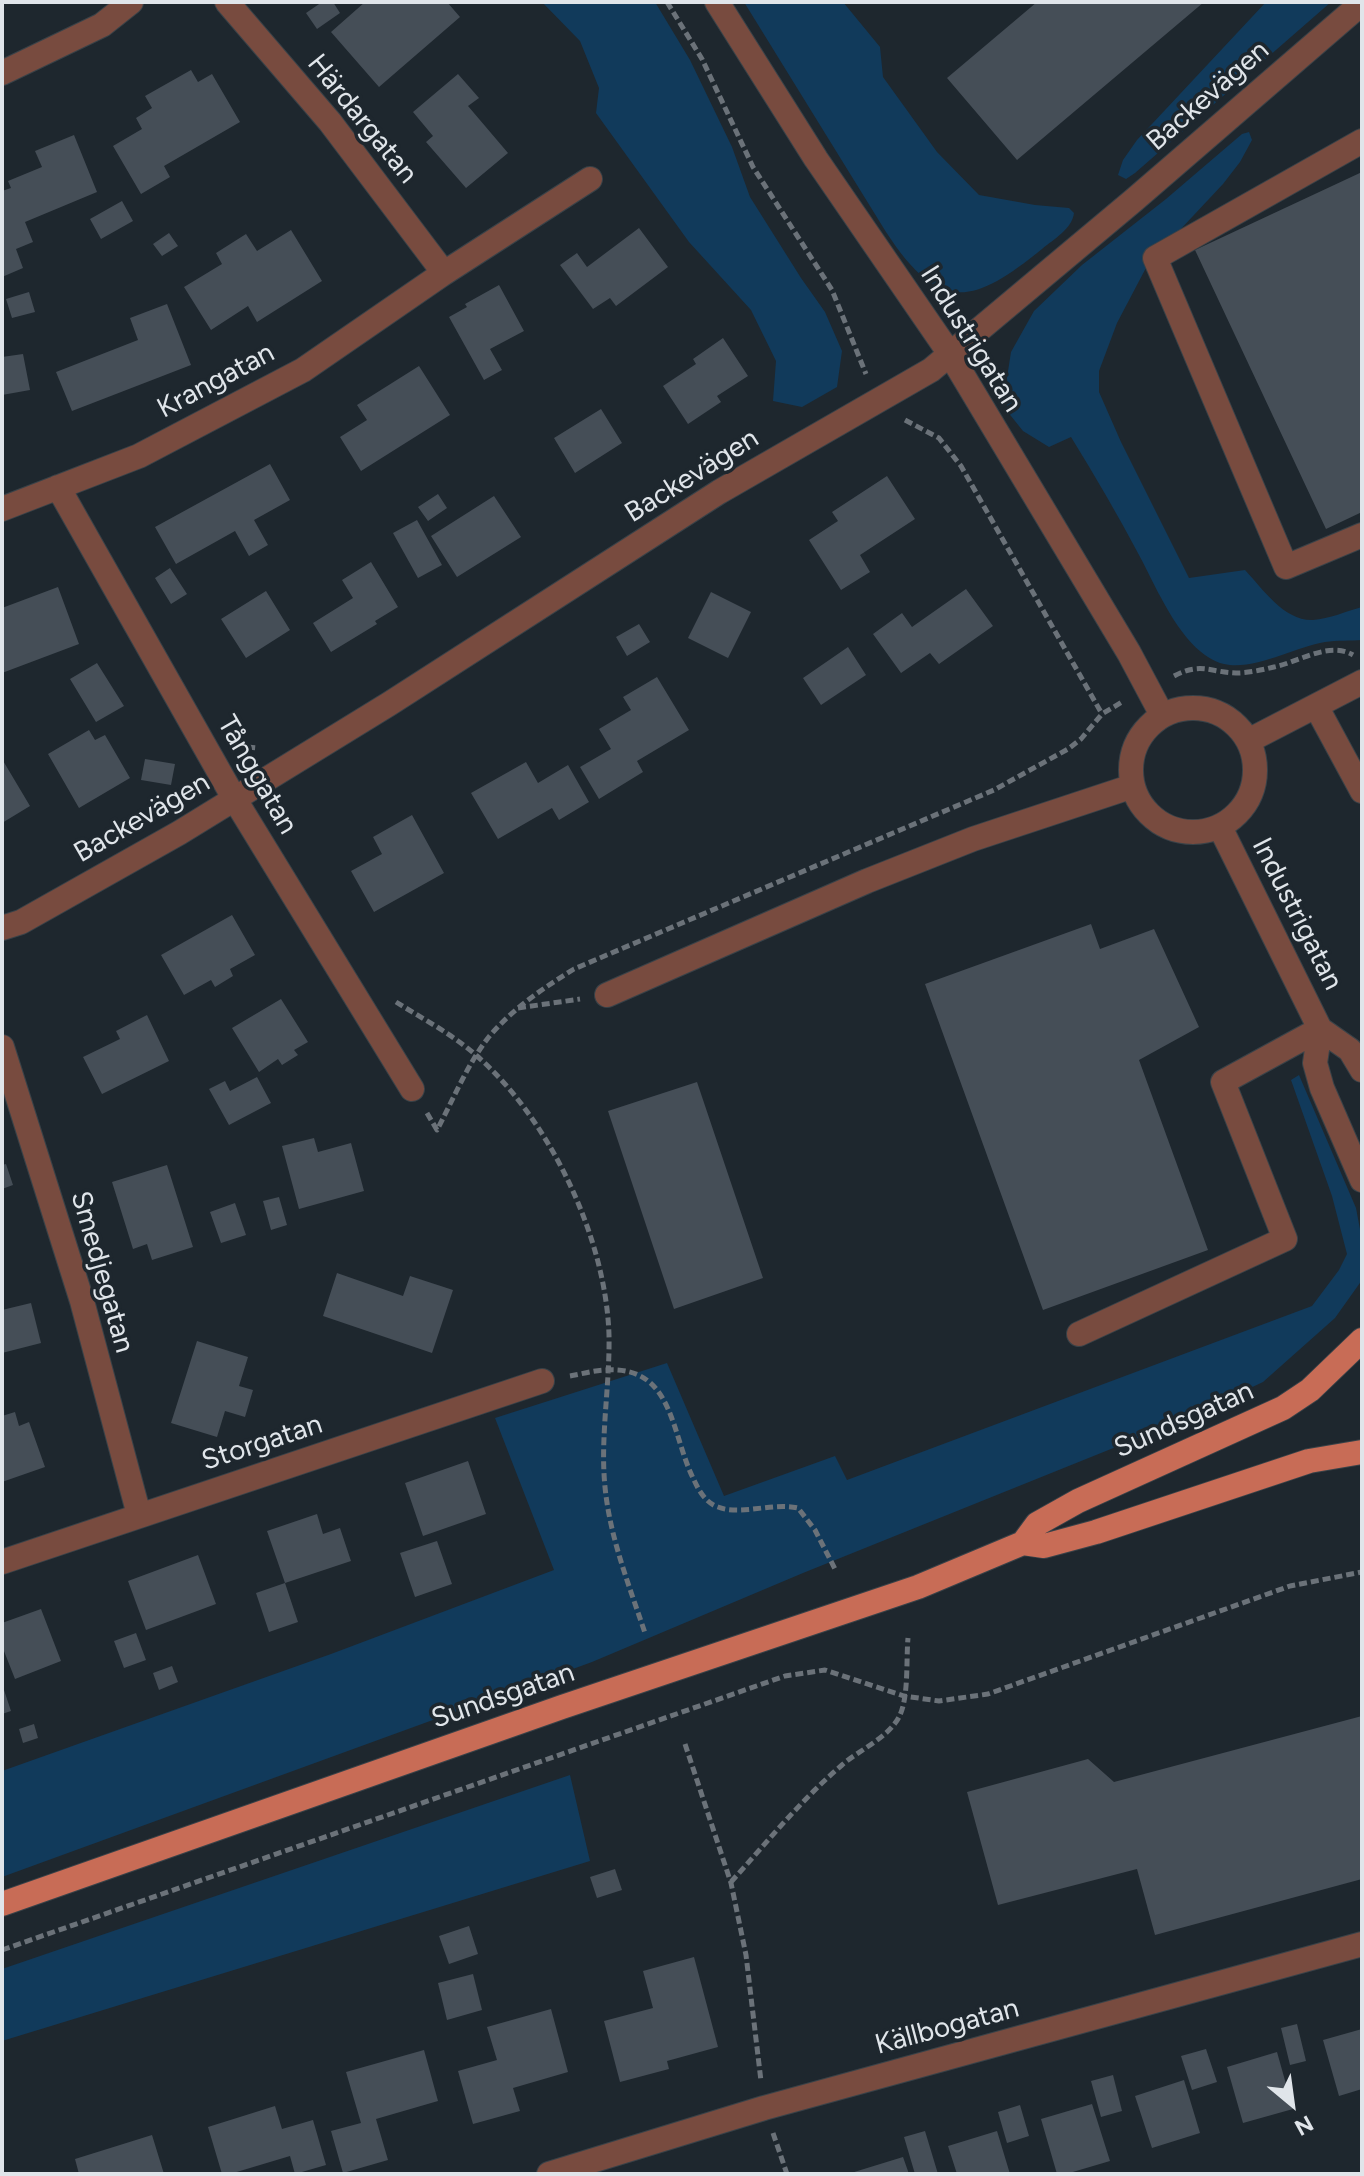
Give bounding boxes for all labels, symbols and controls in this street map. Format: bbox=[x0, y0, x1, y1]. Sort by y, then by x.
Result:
street label: Backevägen bbox=[1140, 34, 1276, 158]
street label: Härdargatan bbox=[300, 48, 424, 190]
street label: Industrigatan bbox=[913, 260, 1029, 418]
street label: Krangatan bbox=[152, 336, 280, 426]
street label: Backevägen bbox=[619, 422, 765, 530]
street label: Tånggatan bbox=[210, 710, 304, 840]
street label: Backevägen bbox=[68, 766, 216, 870]
street label: Industrigatan bbox=[1244, 832, 1350, 996]
street label: Smedjegatan bbox=[63, 1187, 141, 1357]
street label: Sundsgatan bbox=[1109, 1374, 1259, 1466]
street label: Storgatan bbox=[198, 1408, 326, 1478]
street label: Sundsgatan bbox=[427, 1656, 579, 1736]
street label: Källbogatan bbox=[871, 1992, 1023, 2062]
north arrow bbox=[1252, 2064, 1332, 2144]
text: N bbox=[1290, 2109, 1318, 2141]

